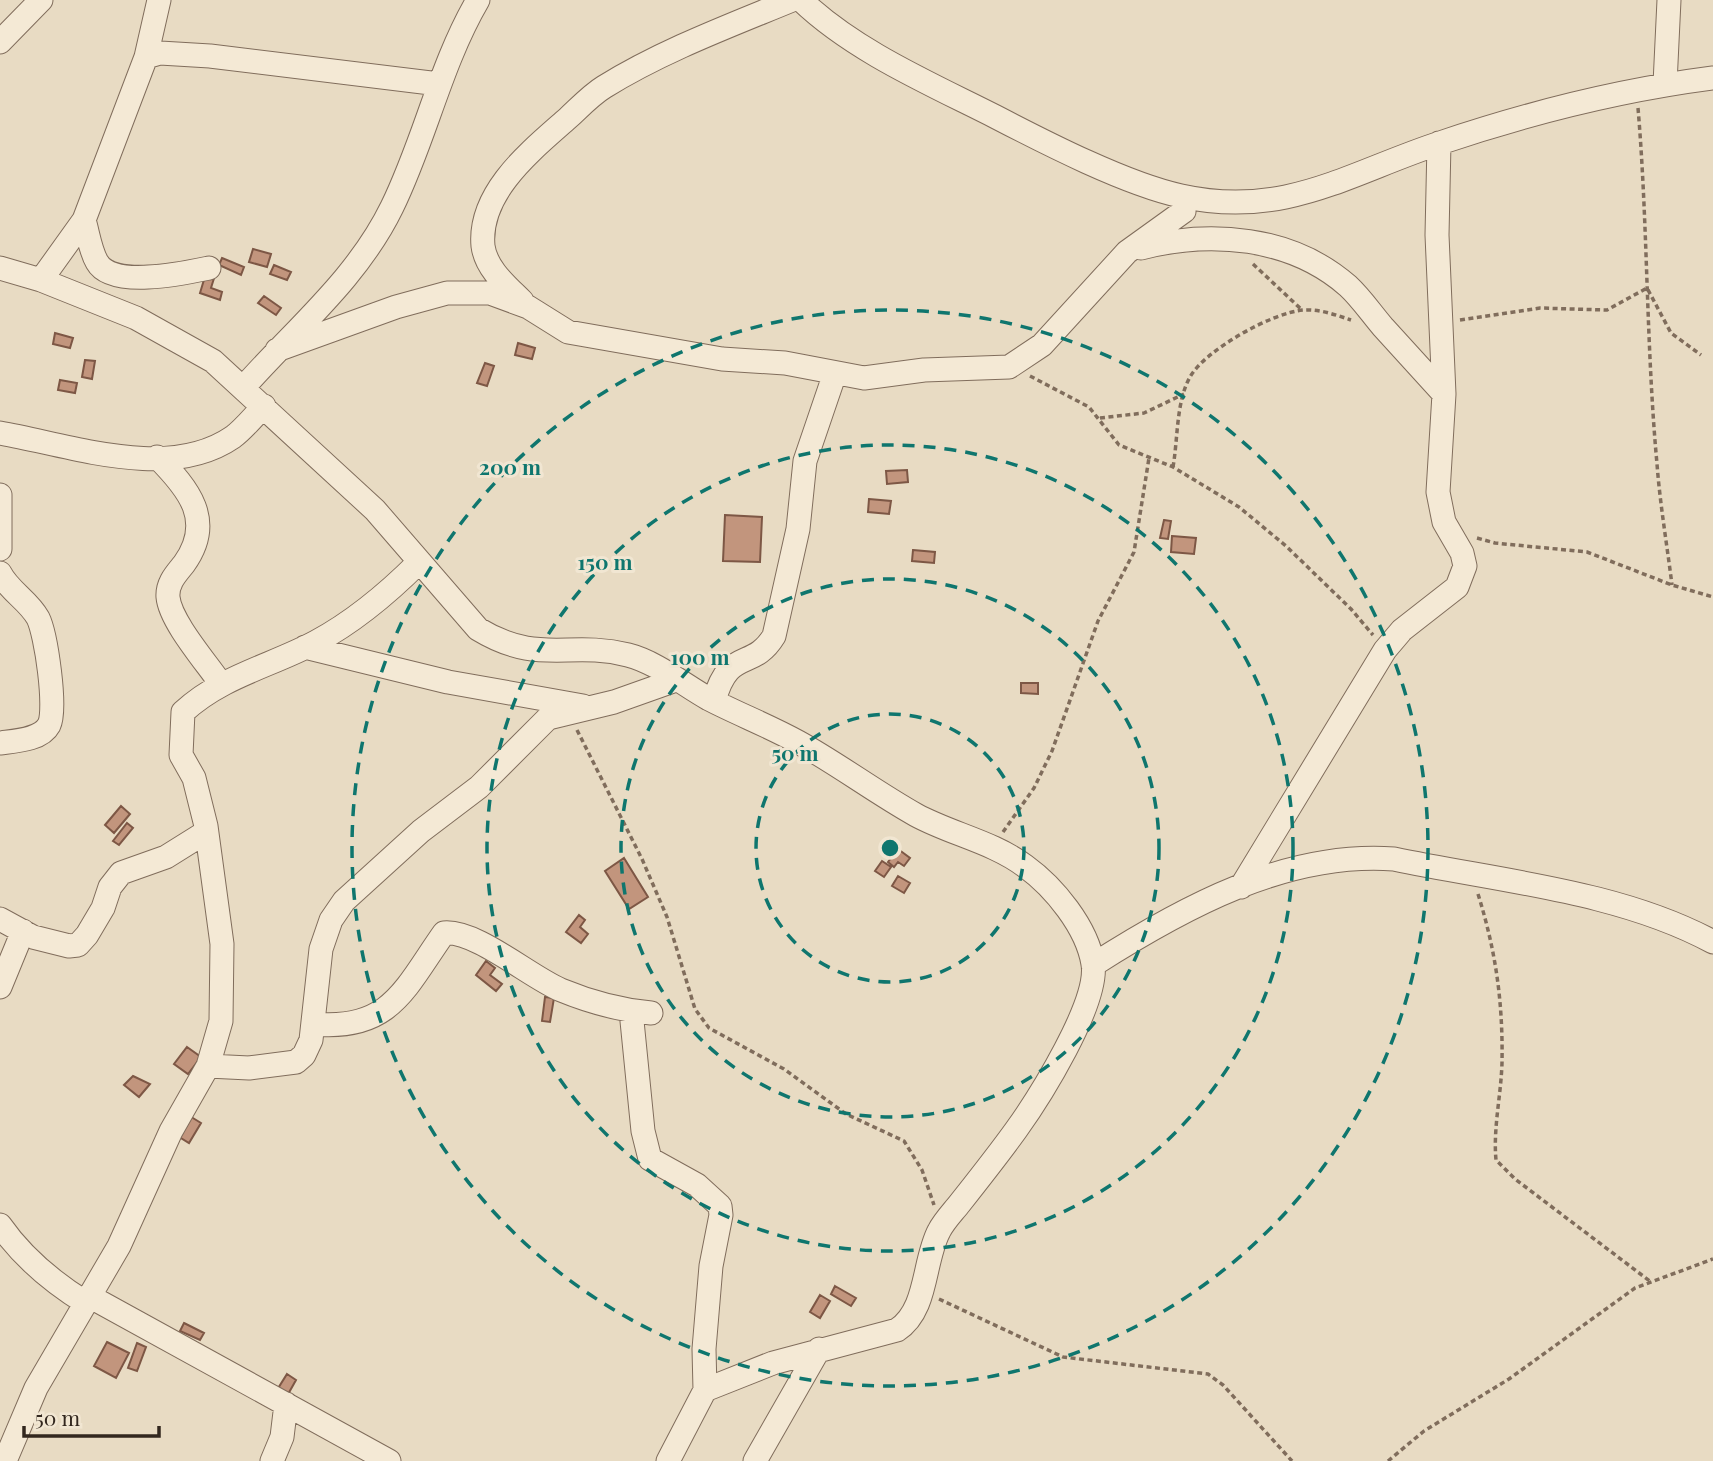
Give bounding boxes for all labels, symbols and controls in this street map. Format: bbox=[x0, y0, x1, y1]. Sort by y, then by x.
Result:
text: 200 m bbox=[479, 452, 541, 480]
text: 150 m bbox=[578, 547, 632, 575]
text: 100 m bbox=[670, 642, 730, 670]
text: 50 m bbox=[771, 738, 819, 766]
centre of rings bbox=[878, 836, 902, 860]
scale bar bbox=[24, 1394, 159, 1438]
text: 50 m bbox=[35, 1403, 81, 1431]

